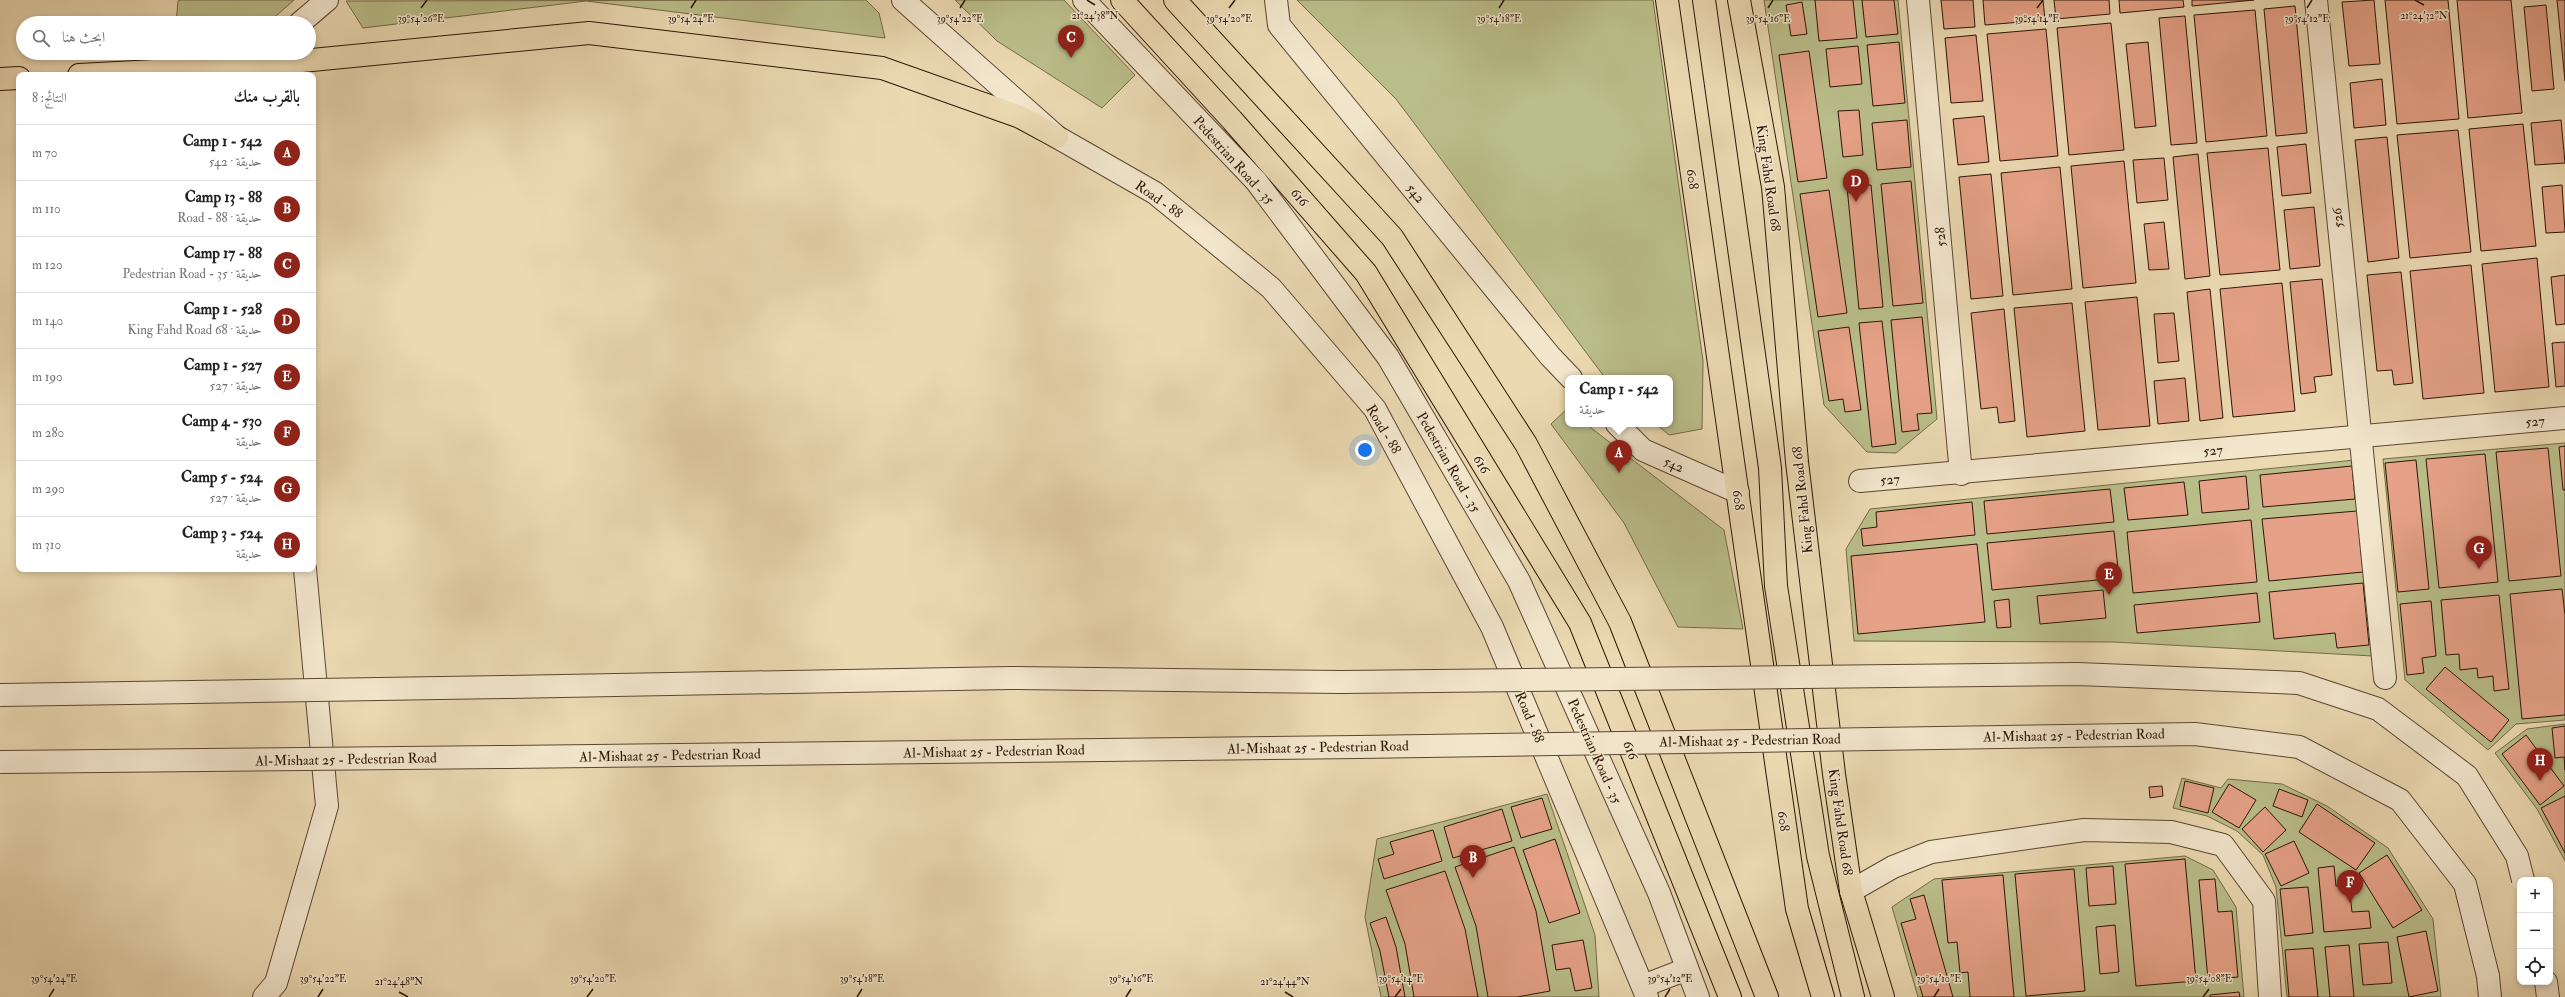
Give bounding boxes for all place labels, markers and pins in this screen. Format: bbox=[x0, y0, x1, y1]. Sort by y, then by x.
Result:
pin: C bbox=[1058, 25, 1084, 58]
pin: D bbox=[1843, 169, 1869, 202]
pin: A bbox=[1606, 440, 1632, 473]
pin: G bbox=[2466, 536, 2492, 569]
pin: E bbox=[2096, 562, 2122, 595]
pin: H bbox=[2527, 748, 2553, 781]
pin: B bbox=[1460, 845, 1486, 878]
pin: F bbox=[2337, 870, 2363, 903]

